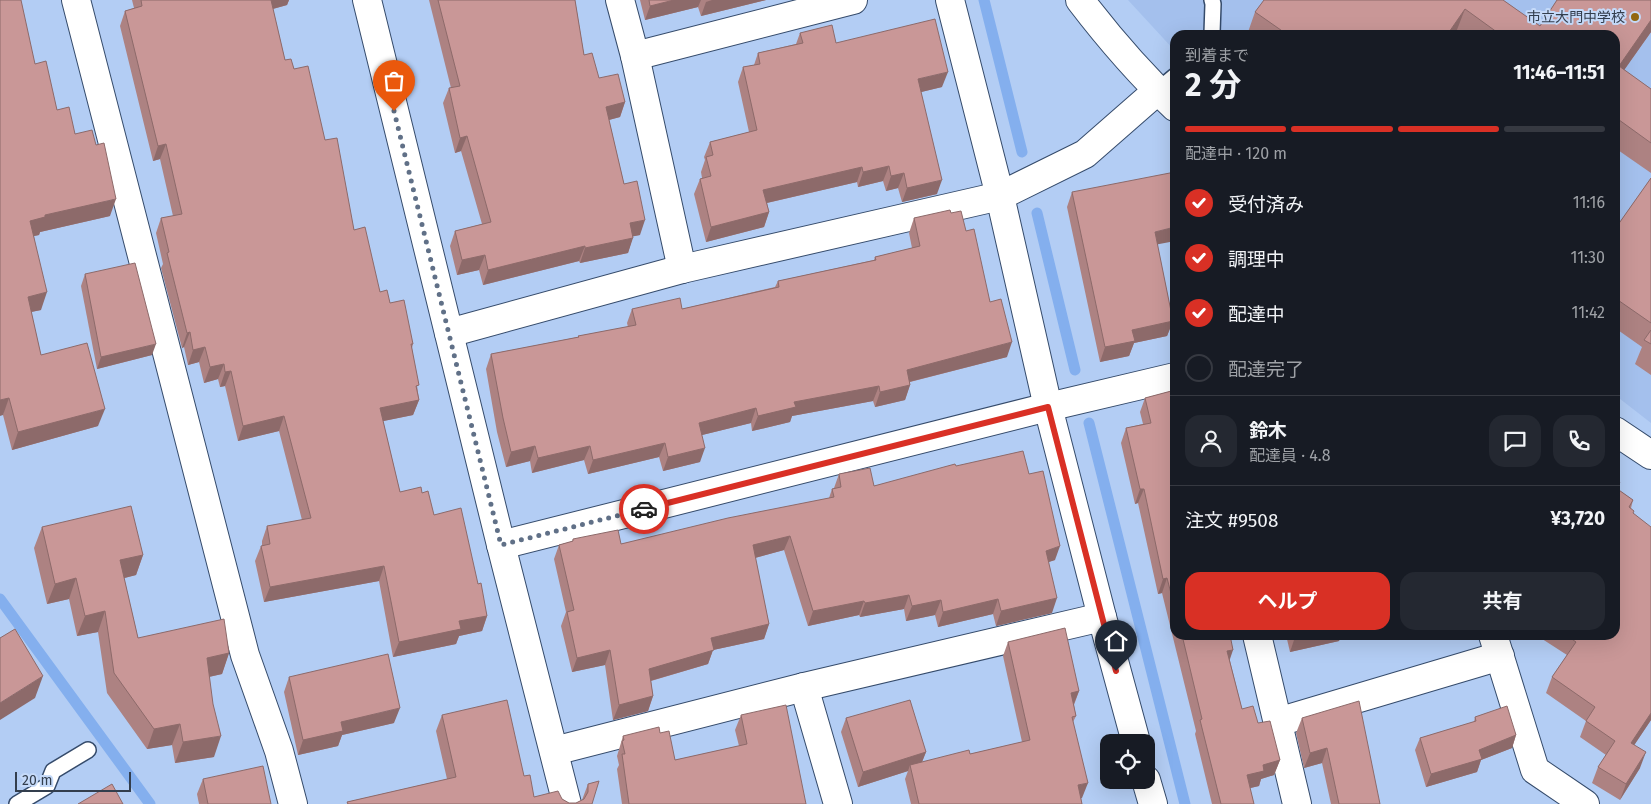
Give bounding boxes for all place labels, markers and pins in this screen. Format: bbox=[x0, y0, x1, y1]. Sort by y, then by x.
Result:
place label: 市立大門中学校 bbox=[1527, 9, 1625, 26]
marker: 市立大門中学校 bbox=[1629, 11, 1641, 23]
pin bbox=[373, 60, 415, 111]
pin bbox=[1095, 620, 1137, 671]

